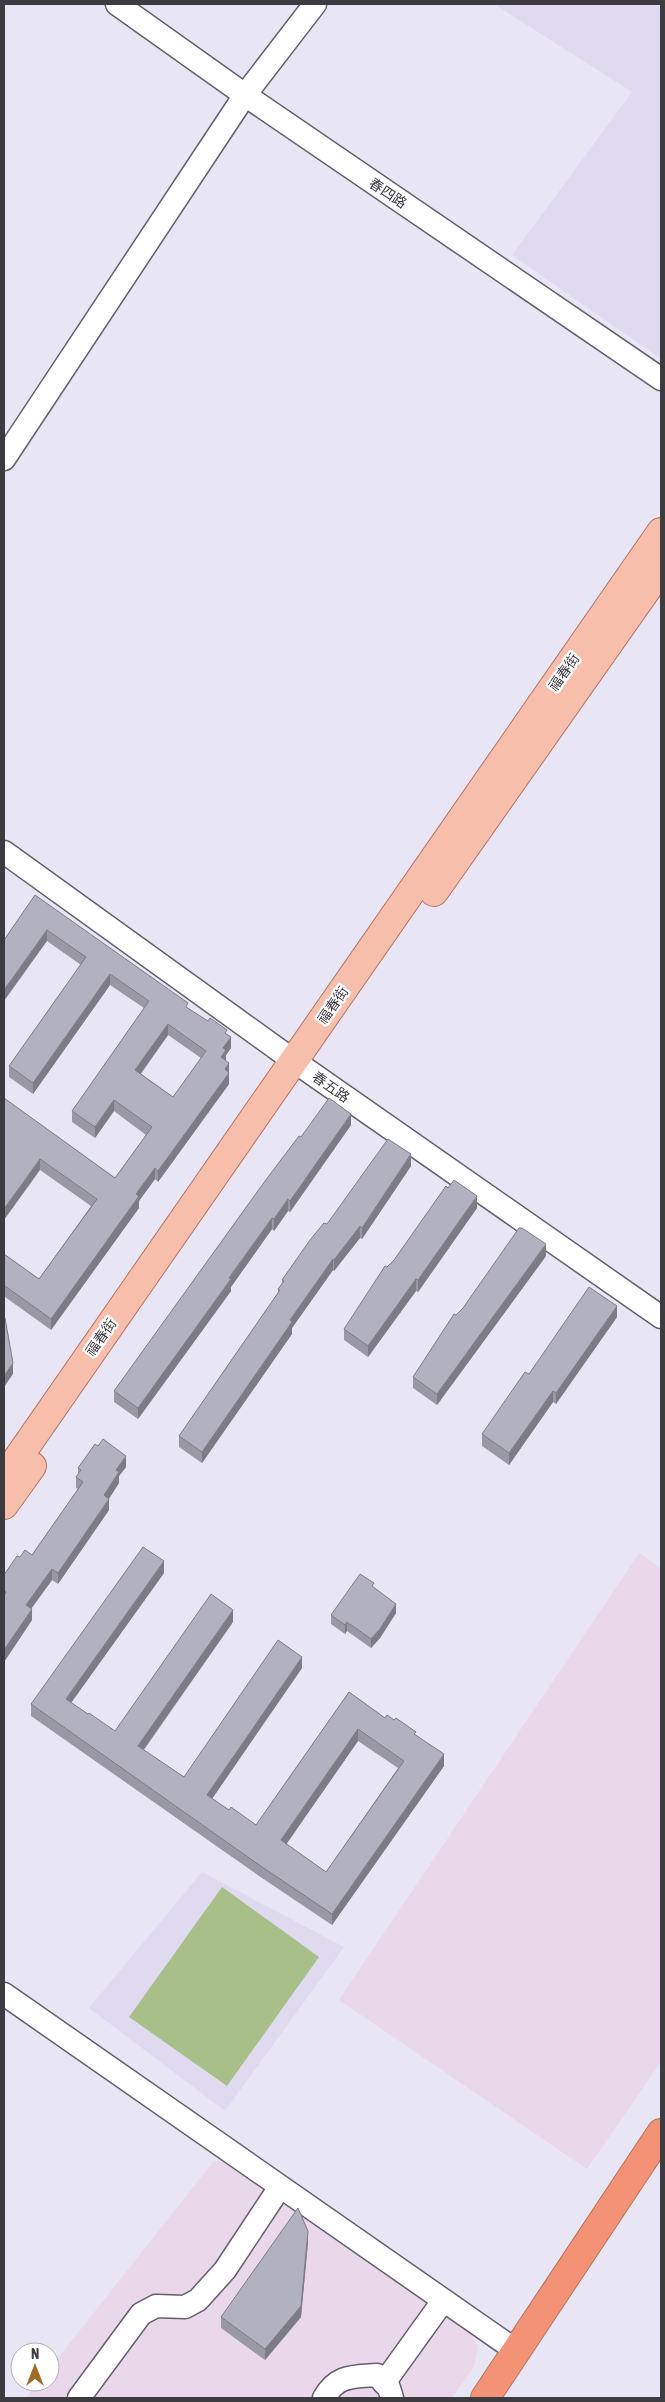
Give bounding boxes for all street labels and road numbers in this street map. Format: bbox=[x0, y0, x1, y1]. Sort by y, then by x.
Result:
street label: 春四路 bbox=[366, 175, 410, 211]
street label: 福春街 bbox=[545, 650, 583, 694]
street label: 福春街 bbox=[314, 983, 352, 1027]
street label: 春五路 bbox=[309, 1068, 353, 1106]
street label: 福春街 bbox=[82, 1315, 120, 1359]

